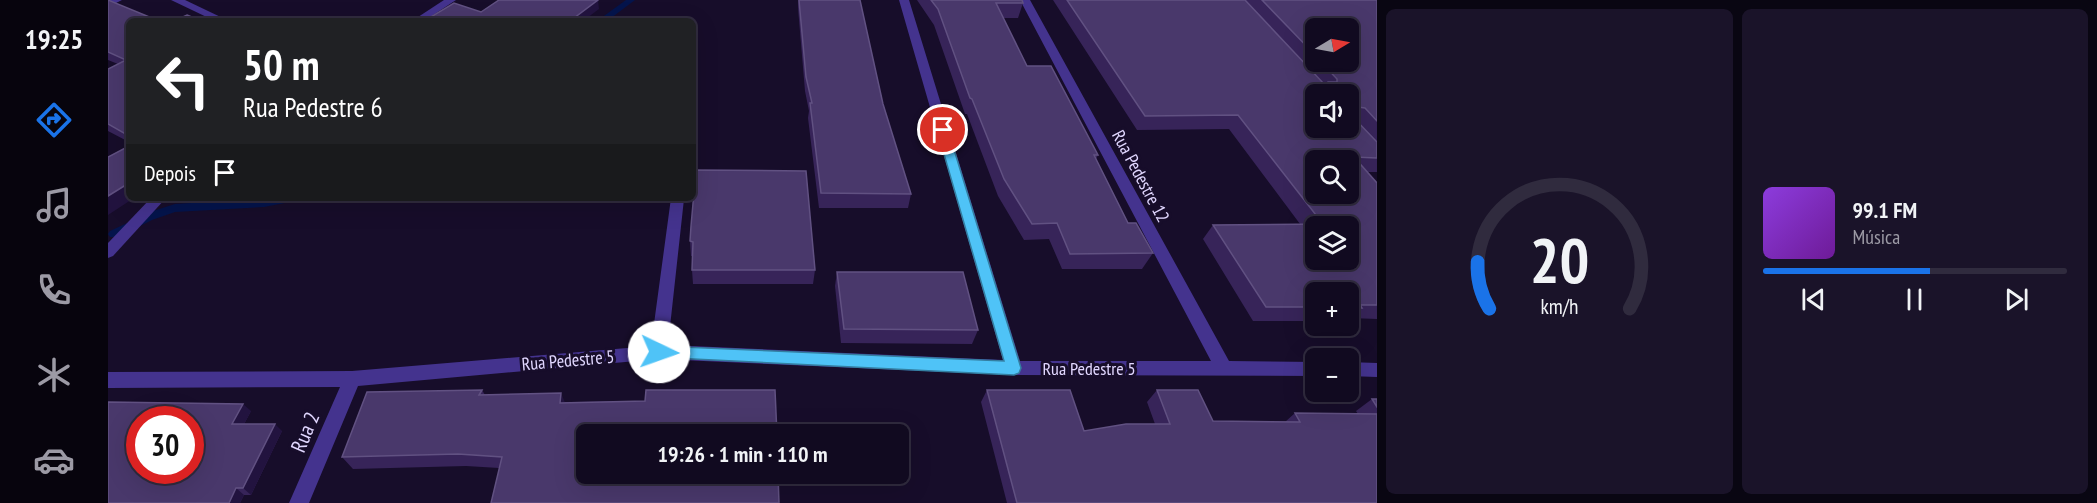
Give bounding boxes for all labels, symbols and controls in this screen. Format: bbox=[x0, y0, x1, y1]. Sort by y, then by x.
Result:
north arrow bbox=[1305, 18, 1359, 72]
map controls bbox=[1305, 18, 1359, 402]
text: 19:25 bbox=[25, 22, 83, 56]
text: 50 m bbox=[243, 37, 320, 92]
icon: left bbox=[144, 42, 222, 120]
button: sound bbox=[1305, 84, 1359, 138]
text: Rua Pedestre 6 bbox=[243, 90, 383, 124]
icon: directions bbox=[33, 99, 75, 141]
pin bbox=[917, 104, 968, 155]
icon: arrive bbox=[926, 113, 959, 146]
street label: Rua Pedestre 12 bbox=[1107, 126, 1175, 226]
button: search bbox=[1305, 150, 1359, 204]
icon: arrive bbox=[208, 156, 241, 189]
text: Depois bbox=[144, 159, 196, 187]
icon: music bbox=[33, 184, 75, 226]
text: 99.1 FM bbox=[1853, 196, 1917, 224]
button: layers bbox=[1305, 216, 1359, 270]
text: 20 bbox=[1529, 219, 1589, 300]
text: Música bbox=[1853, 224, 1900, 250]
icon: phone bbox=[33, 269, 75, 311]
button: + bbox=[1305, 282, 1359, 336]
icon: previous bbox=[1797, 283, 1830, 316]
icon: pause bbox=[1898, 283, 1931, 316]
icon: next bbox=[2000, 283, 2033, 316]
text: km/h bbox=[1540, 292, 1578, 320]
position arrow bbox=[627, 320, 691, 384]
street label: Rua Pedestre 5 bbox=[521, 344, 615, 376]
button: − bbox=[1305, 348, 1359, 402]
icon: climate bbox=[33, 354, 75, 396]
street label: Rua Pedestre 5 bbox=[1042, 357, 1136, 380]
speed limit sign: 30 bbox=[126, 406, 204, 484]
street label: Rua 2 bbox=[284, 408, 326, 456]
icon: car bbox=[33, 439, 75, 481]
text: 19:26 · 1 min · 110 m bbox=[657, 440, 828, 468]

